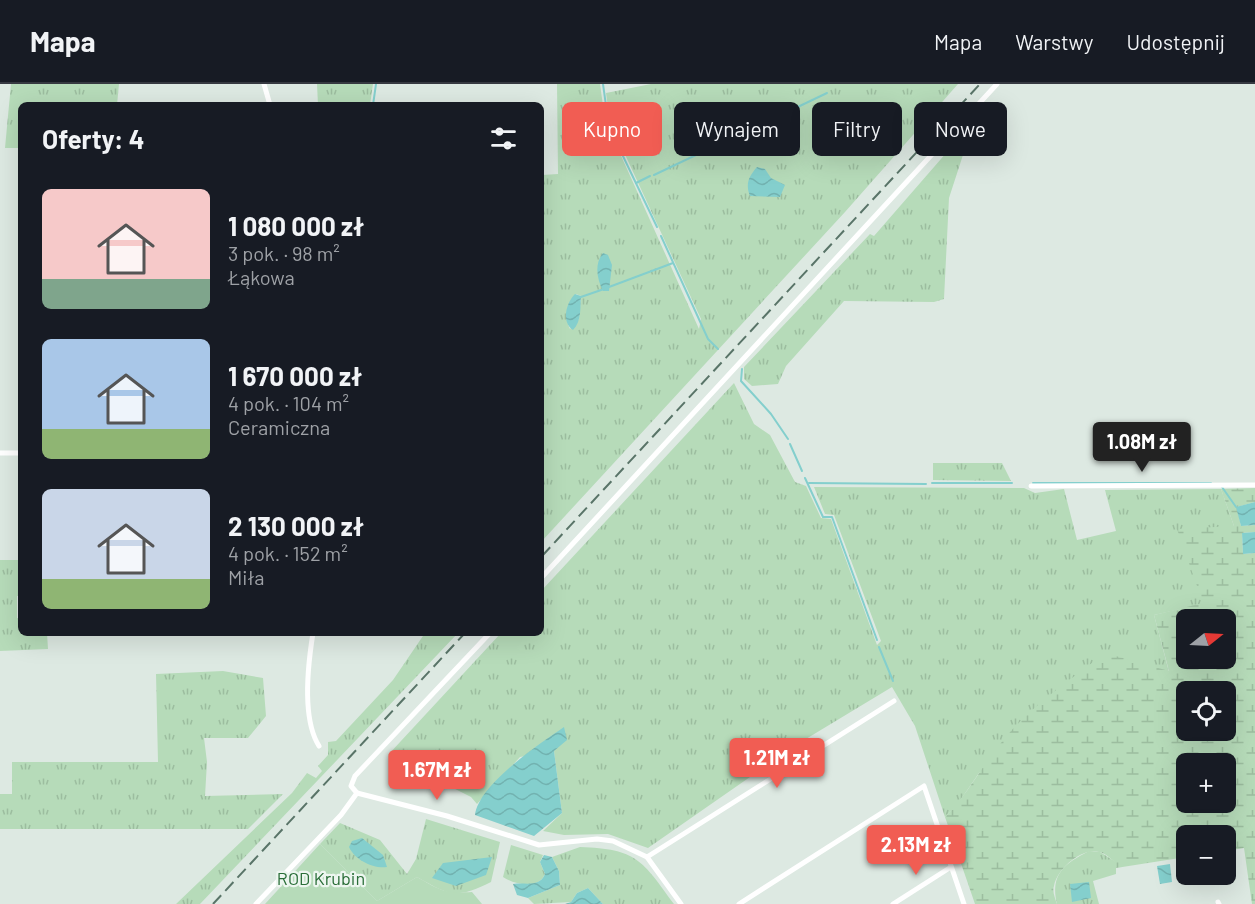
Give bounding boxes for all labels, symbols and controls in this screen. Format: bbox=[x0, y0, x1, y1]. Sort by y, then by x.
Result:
text: Mapa bbox=[30, 24, 96, 58]
text: Mapa bbox=[934, 29, 982, 54]
text: Warstwy bbox=[1015, 29, 1093, 54]
text: Udostępnij bbox=[1126, 29, 1225, 54]
chip: Kupno bbox=[562, 102, 662, 156]
chip: Wynajem bbox=[674, 102, 800, 156]
chip: Filtry bbox=[812, 102, 902, 156]
chip: Nowe bbox=[914, 102, 1007, 156]
icon: filters bbox=[487, 122, 520, 155]
text: Oferty: 4 bbox=[42, 123, 145, 154]
text: 1 080 000 zł bbox=[228, 210, 364, 241]
icon: home bbox=[90, 213, 162, 285]
text: 3 pok. · 98 m² bbox=[228, 241, 340, 265]
text: Łąkowa bbox=[228, 265, 295, 289]
text: 1 670 000 zł bbox=[228, 360, 362, 391]
icon: home bbox=[90, 363, 162, 435]
text: 4 pok. · 104 m² bbox=[228, 391, 349, 415]
text: Ceramiczna bbox=[228, 415, 330, 439]
pin: 1.08M zł bbox=[1080, 422, 1204, 473]
text: 1.08M zł bbox=[1107, 429, 1177, 453]
text: 2 130 000 zł bbox=[228, 510, 364, 541]
icon: home bbox=[90, 513, 162, 585]
text: 4 pok. · 152 m² bbox=[228, 541, 348, 565]
text: Miła bbox=[228, 565, 264, 589]
north arrow bbox=[1176, 609, 1236, 669]
map controls bbox=[1176, 609, 1236, 885]
button: locate bbox=[1176, 681, 1236, 741]
pin: 1.21M zł bbox=[715, 738, 839, 789]
text: 1.21M zł bbox=[744, 745, 810, 769]
pin: 1.67M zł bbox=[375, 750, 499, 801]
button: + bbox=[1176, 753, 1236, 813]
text: 1.67M zł bbox=[402, 757, 472, 781]
pin: 2.13M zł bbox=[854, 825, 978, 876]
button: − bbox=[1176, 825, 1236, 885]
text: 2.13M zł bbox=[881, 832, 951, 856]
park label: ROD Krubin bbox=[277, 867, 365, 889]

